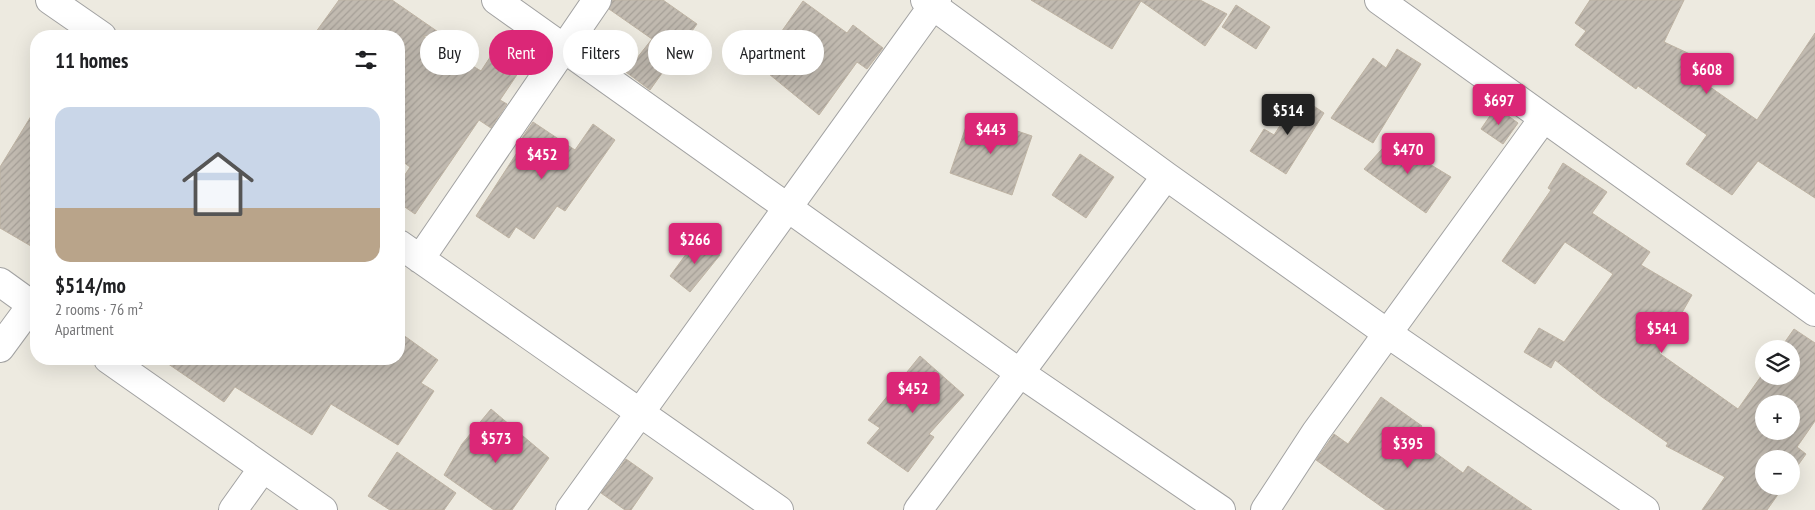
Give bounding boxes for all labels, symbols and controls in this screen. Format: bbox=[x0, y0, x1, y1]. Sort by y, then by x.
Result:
chip: Buy bbox=[420, 30, 479, 75]
chip: Rent bbox=[489, 30, 553, 75]
chip: Filters bbox=[563, 30, 638, 75]
chip: New bbox=[648, 30, 712, 75]
chip: Apartment bbox=[722, 30, 824, 75]
icon: filters bbox=[352, 46, 380, 74]
text: 11 homes bbox=[55, 47, 128, 74]
pin: $608 bbox=[1677, 52, 1737, 95]
text: $608 bbox=[1692, 59, 1722, 79]
pin: $697 bbox=[1469, 84, 1529, 126]
text: $697 bbox=[1484, 90, 1514, 110]
pin: $514 bbox=[1258, 94, 1318, 136]
text: $514 bbox=[1273, 100, 1303, 120]
pin: $443 bbox=[961, 112, 1021, 155]
text: $443 bbox=[976, 119, 1006, 139]
pin: $470 bbox=[1378, 132, 1438, 175]
pin: $452 bbox=[512, 138, 572, 180]
icon: home bbox=[173, 139, 263, 229]
text: $470 bbox=[1393, 139, 1423, 159]
text: $452 bbox=[527, 144, 557, 164]
pin: $266 bbox=[665, 222, 725, 265]
text: $266 bbox=[680, 229, 710, 249]
text: $514/mo bbox=[55, 272, 126, 299]
text: 2 rooms · 76 m² bbox=[55, 299, 143, 319]
pin: $541 bbox=[1632, 312, 1692, 354]
text: $541 bbox=[1647, 318, 1677, 338]
text: Apartment bbox=[55, 319, 114, 339]
map controls bbox=[1755, 340, 1800, 495]
button: layers bbox=[1755, 340, 1800, 385]
pin: $452 bbox=[883, 372, 943, 414]
text: $452 bbox=[898, 378, 928, 398]
button: + bbox=[1755, 395, 1800, 440]
pin: $573 bbox=[466, 422, 526, 464]
pin: $395 bbox=[1378, 426, 1438, 469]
text: $573 bbox=[481, 428, 511, 448]
text: $395 bbox=[1393, 433, 1423, 453]
button: − bbox=[1755, 450, 1800, 495]

